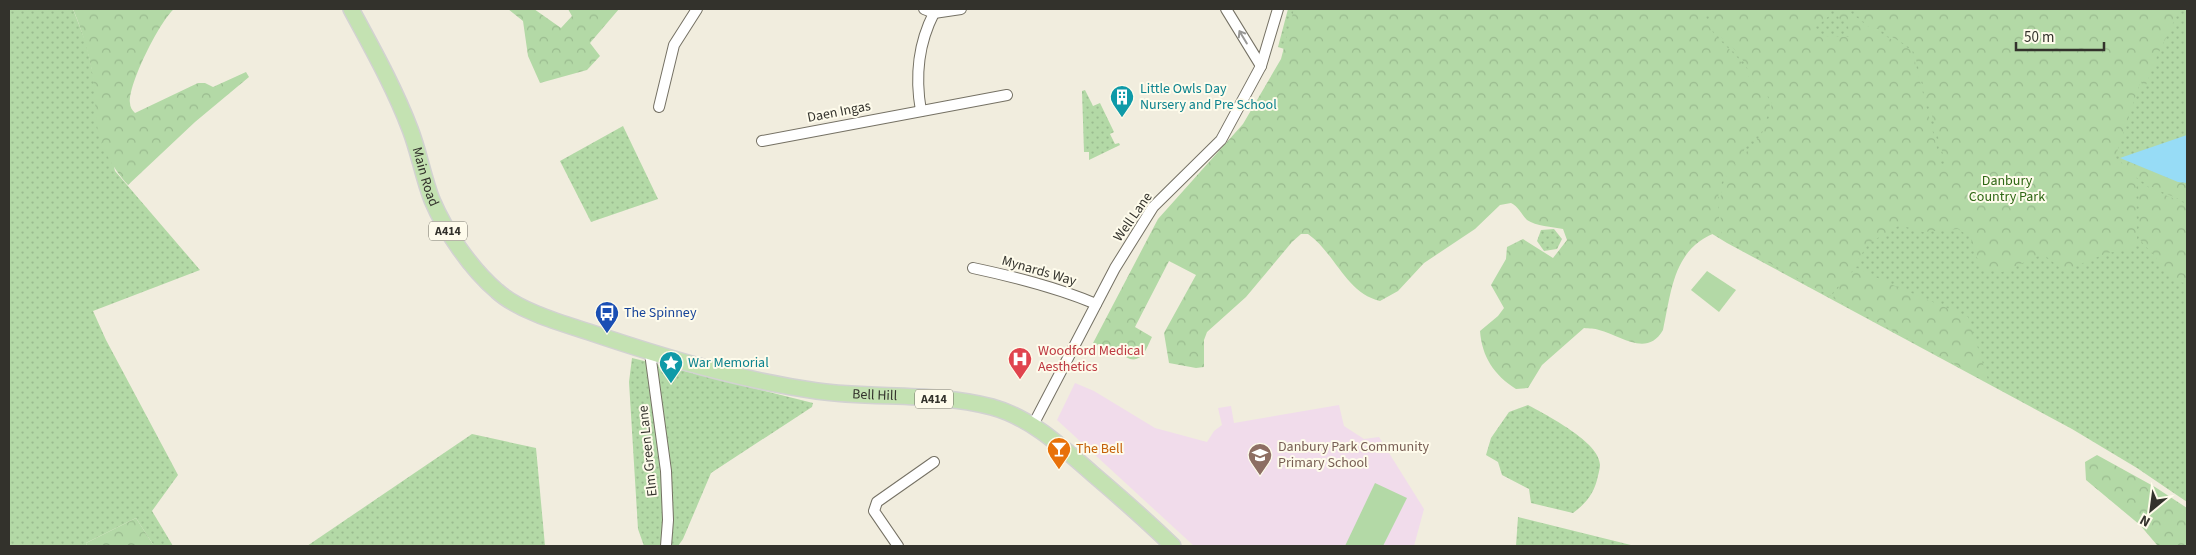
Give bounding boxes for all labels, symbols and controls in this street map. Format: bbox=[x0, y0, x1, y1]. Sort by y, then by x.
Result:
scale bar bbox=[2016, 20, 2104, 52]
text: 50 m bbox=[2024, 27, 2054, 48]
one-way arrow bbox=[1238, 31, 1248, 45]
place label: Little Owls Day Nursery and Pre School bbox=[1140, 79, 1277, 115]
building icon: Little Owls Day Nursery and Pre School bbox=[1109, 84, 1135, 118]
street label: Daen Ingas bbox=[806, 96, 873, 128]
street label: Main Road bbox=[407, 145, 444, 210]
park label: Danbury Country Park bbox=[1969, 171, 2045, 207]
street label: Well Lane bbox=[1109, 188, 1157, 246]
road number: A414 bbox=[429, 222, 467, 240]
street label: Mynards Way bbox=[999, 251, 1079, 291]
bus stop icon: The Spinney bbox=[594, 300, 620, 334]
place label: The Spinney bbox=[624, 303, 697, 323]
place label: Woodford Medical Aesthetics bbox=[1038, 341, 1144, 377]
hospital icon: Woodford Medical Aesthetics bbox=[1007, 346, 1033, 380]
place icon: War Memorial bbox=[658, 350, 684, 384]
place label: War Memorial bbox=[688, 353, 769, 373]
street label: Bell Hill bbox=[852, 384, 898, 406]
road number: A414 bbox=[915, 389, 953, 408]
street label: Elm Green Lane bbox=[633, 404, 663, 498]
bar icon: The Bell bbox=[1046, 436, 1072, 470]
place label: Danbury Park Community Primary School bbox=[1278, 437, 1429, 473]
place label: The Bell bbox=[1076, 439, 1124, 459]
school or university icon: Danbury Park Community Primary School bbox=[1247, 442, 1273, 476]
north arrow bbox=[2126, 485, 2176, 535]
text: N bbox=[2136, 509, 2154, 531]

